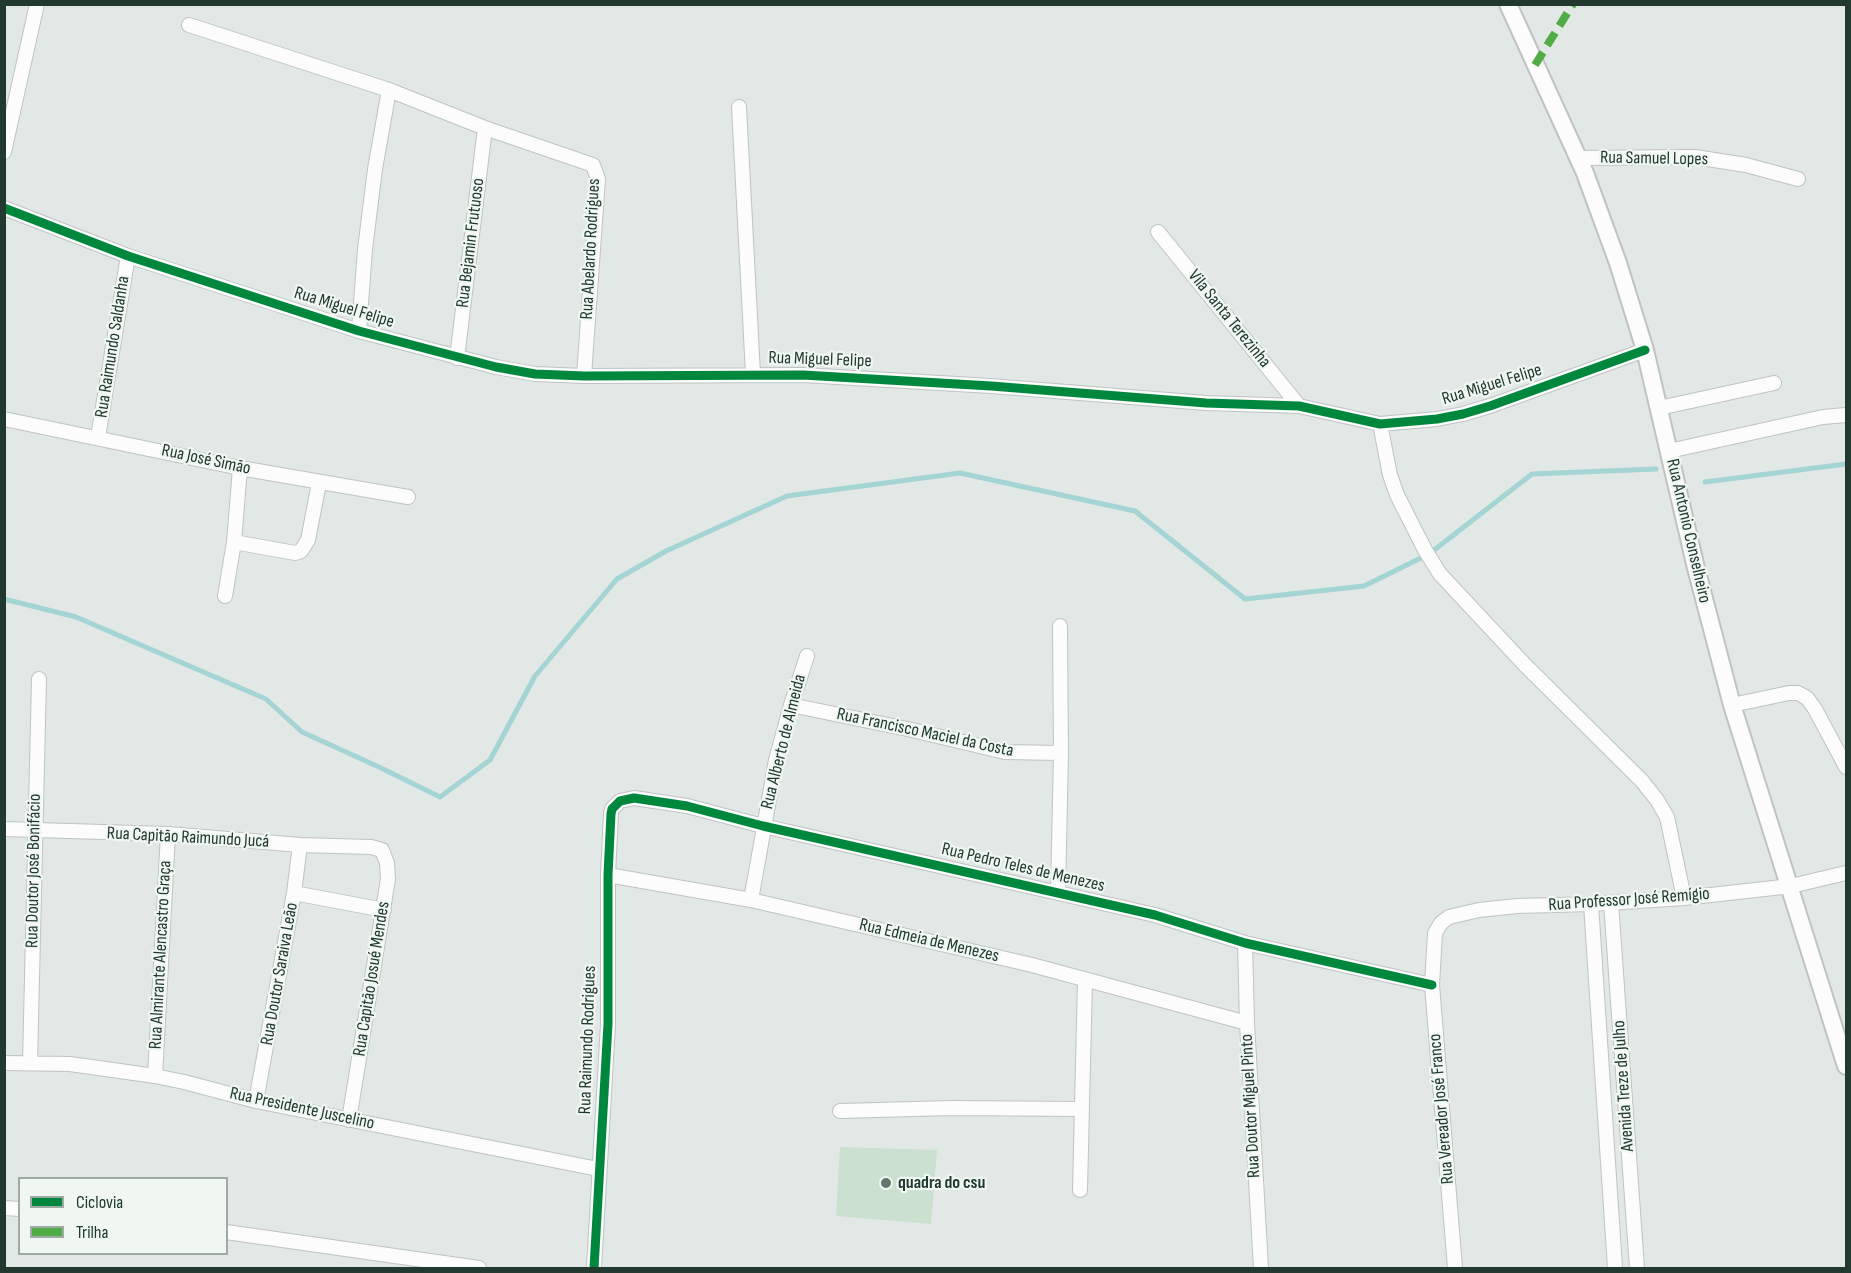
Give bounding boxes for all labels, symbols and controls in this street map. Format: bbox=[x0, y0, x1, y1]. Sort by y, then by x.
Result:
street label: Rua Samuel Lopes bbox=[1600, 147, 1708, 171]
street label: Rua Bejamin Frutuoso bbox=[452, 177, 490, 309]
street label: Rua Abelardo Rodrigues bbox=[577, 178, 605, 320]
street label: Vila Santa Terezinha bbox=[1183, 266, 1275, 372]
street label: Rua Raimundo Saldanha bbox=[91, 275, 135, 419]
street label: Rua Miguel Felipe bbox=[291, 283, 397, 333]
street label: Rua Miguel Felipe bbox=[768, 347, 872, 373]
street label: Rua Miguel Felipe bbox=[1439, 360, 1545, 410]
street label: Rua José Simão bbox=[160, 440, 252, 480]
street label: Rua Antonio Conselheiro bbox=[1661, 457, 1715, 605]
street label: Rua Alberto de Almeida bbox=[757, 672, 811, 812]
street label: Rua Francisco Maciel da Costa bbox=[835, 704, 1015, 762]
street label: Rua Doutor José Bonifácio bbox=[22, 794, 46, 948]
street label: Rua Capitão Raimundo Jucá bbox=[106, 823, 270, 853]
street label: Rua Pedro Teles de Menezes bbox=[939, 839, 1107, 897]
street label: Rua Almirante Alencastro Graça bbox=[145, 860, 177, 1050]
street label: Rua Professor José Remígio bbox=[1548, 884, 1710, 916]
street label: Rua Capitão Josué Mendes bbox=[349, 900, 395, 1058]
street label: Rua Doutor Saraiva Leão bbox=[257, 901, 303, 1047]
street label: Rua Edmeia de Menezes bbox=[857, 914, 1001, 968]
street label: Rua Raimundo Rodrigues bbox=[575, 965, 601, 1115]
street label: Avenida Treze de Julho bbox=[1609, 1020, 1639, 1152]
street label: Rua Doutor Miguel Pinto bbox=[1236, 1033, 1266, 1179]
street label: Rua Vereador José Franco bbox=[1425, 1033, 1459, 1185]
street label: Rua Presidente Juscelino bbox=[228, 1083, 376, 1135]
place label: quadra do csu bbox=[898, 1172, 985, 1194]
marker: quadra do csu bbox=[879, 1176, 893, 1190]
legend bbox=[18, 1177, 228, 1255]
text: Ciclovia bbox=[76, 1192, 123, 1213]
text: Trilha bbox=[76, 1222, 108, 1243]

